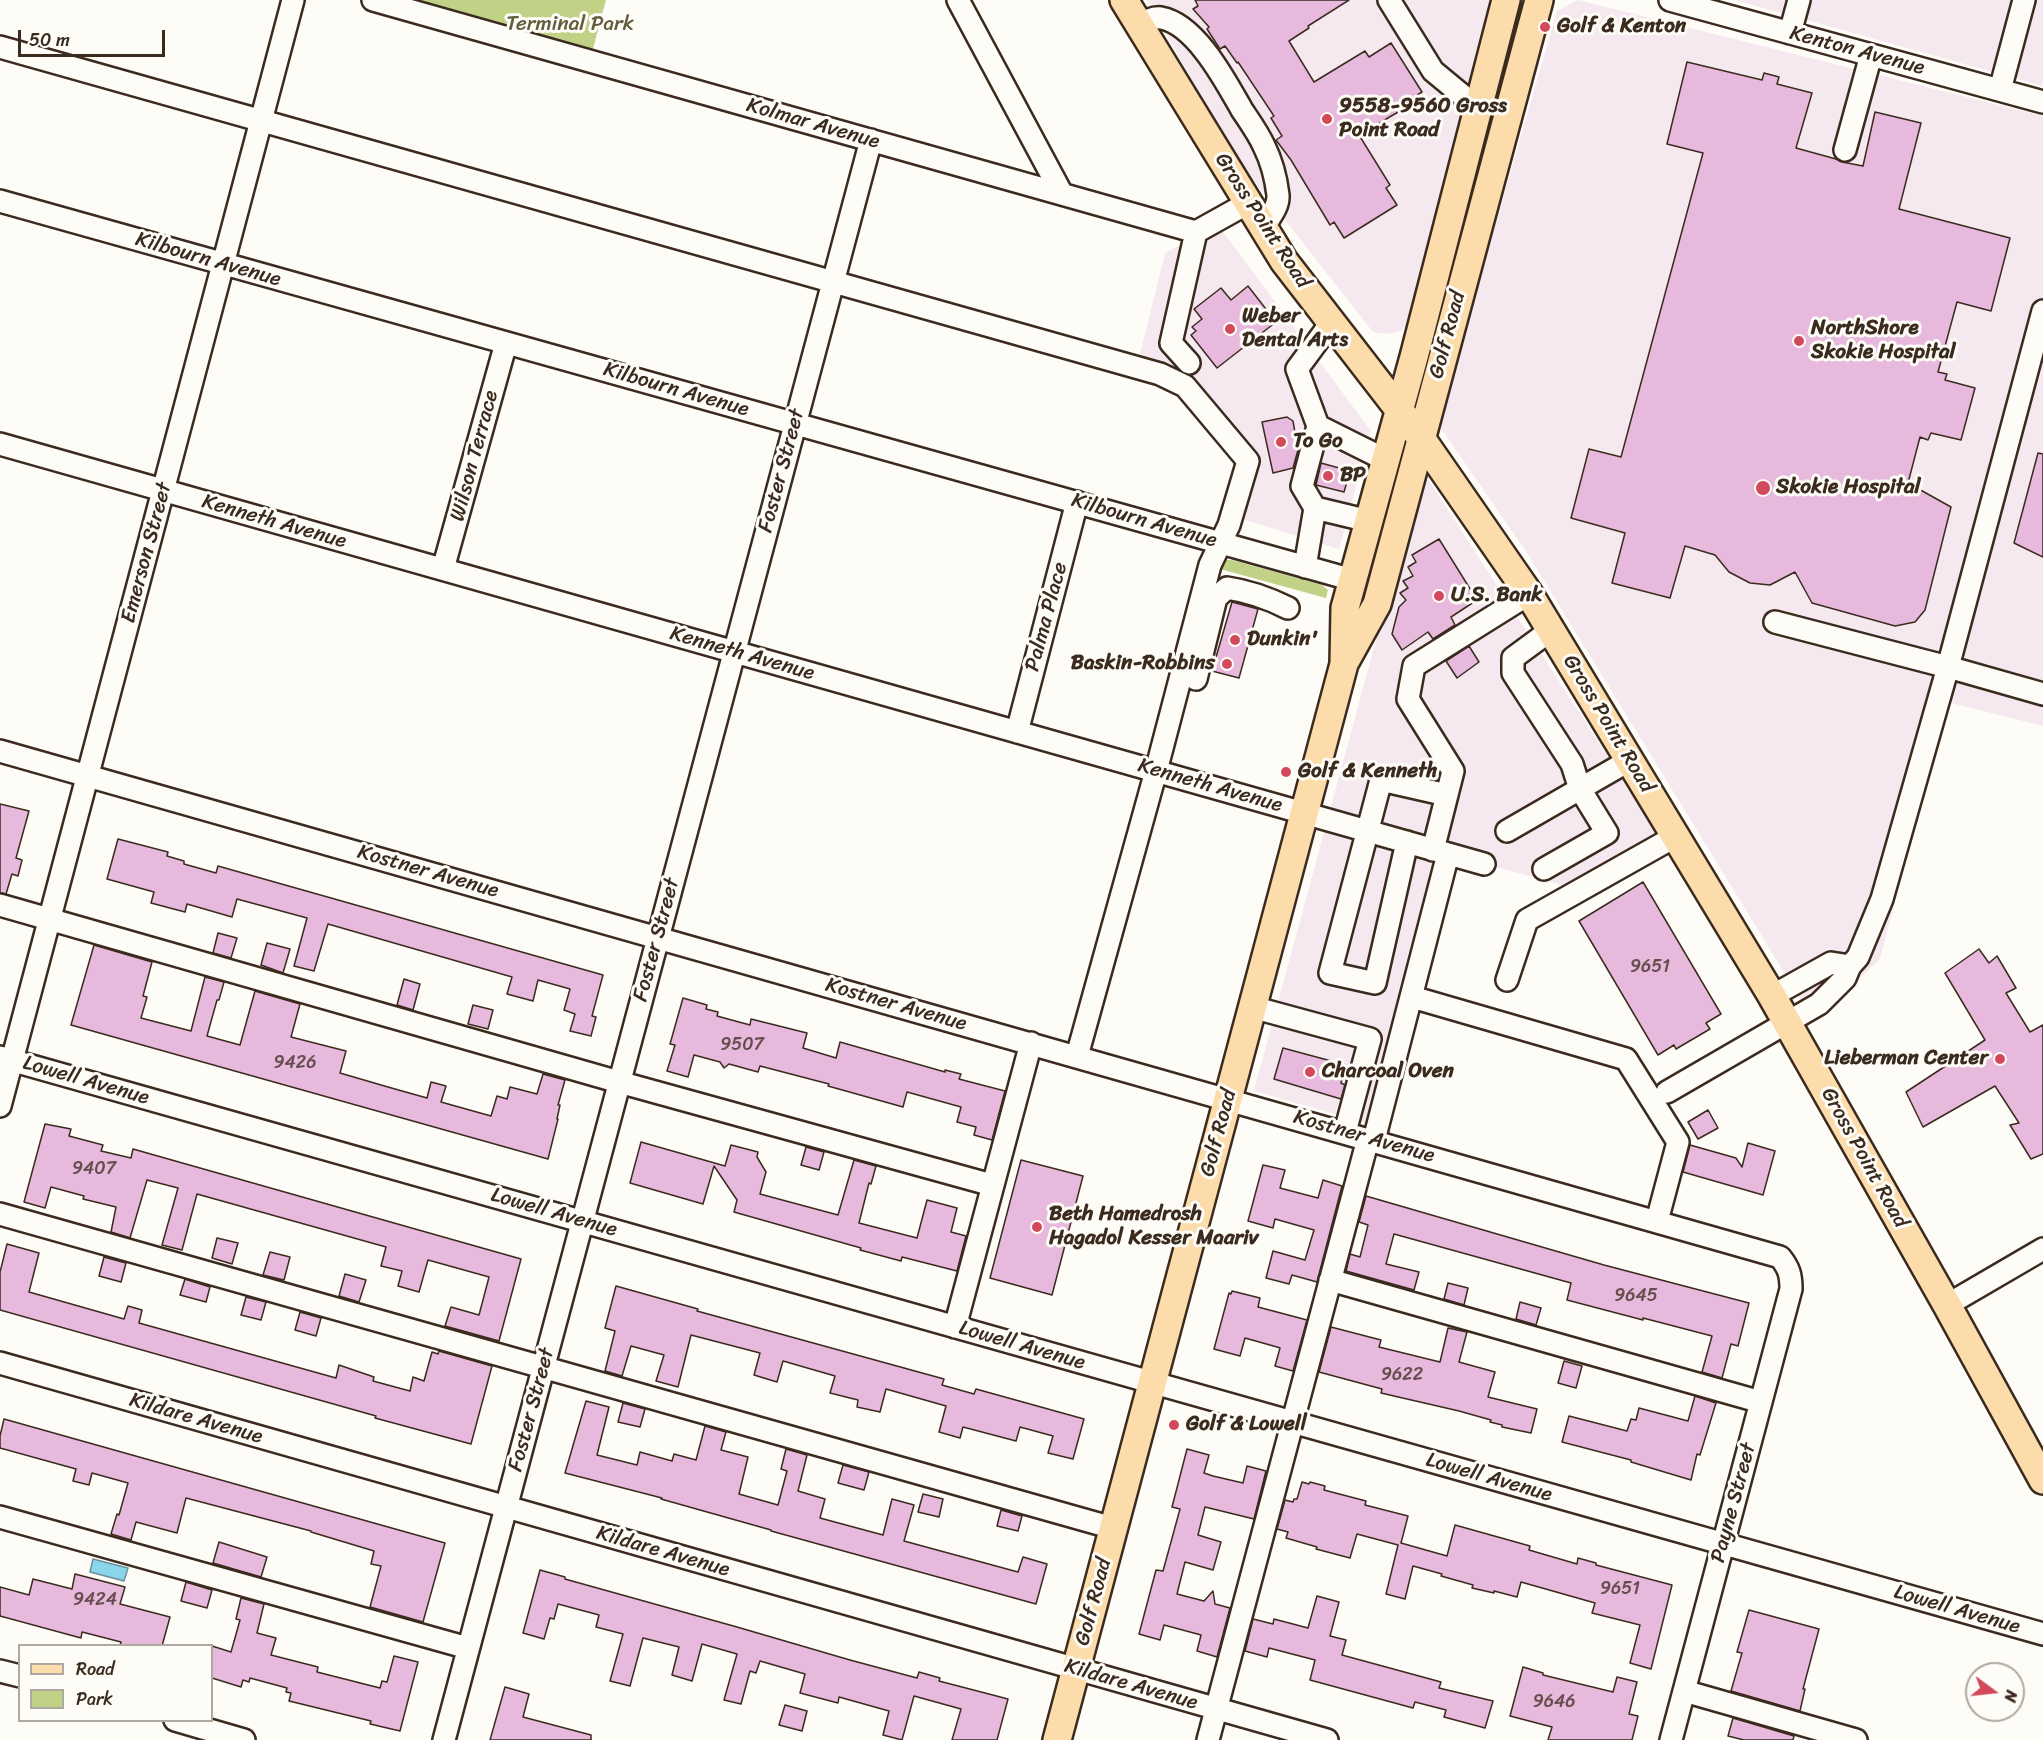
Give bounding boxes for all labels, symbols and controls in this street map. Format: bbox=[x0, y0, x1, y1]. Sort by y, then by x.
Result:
park label: Terminal Park bbox=[506, 12, 634, 38]
place label: Golf & Kenton bbox=[1557, 14, 1686, 40]
scale bar bbox=[21, 18, 168, 56]
marker: Golf & Kenton bbox=[1538, 20, 1552, 34]
street label: Kenton Avenue bbox=[1787, 21, 1927, 81]
text: 50 m bbox=[29, 24, 70, 56]
street label: Kolmar Avenue bbox=[744, 93, 882, 155]
place label: 9558-9560 Gross Point Road bbox=[1339, 94, 1507, 144]
marker: 9558-9560 Gross Point Road bbox=[1320, 112, 1334, 126]
street label: Gross Point Road bbox=[1209, 149, 1315, 293]
street label: Kilbourn Avenue bbox=[132, 227, 284, 293]
street label: Golf Road bbox=[1424, 289, 1472, 381]
place label: Weber Dental Arts bbox=[1242, 304, 1348, 354]
place label: NorthShore Skokie Hospital bbox=[1811, 316, 1956, 366]
marker: Weber Dental Arts bbox=[1223, 322, 1237, 336]
marker: NorthShore Skokie Hospital bbox=[1792, 334, 1806, 348]
street label: Kilbourn Avenue bbox=[600, 357, 752, 423]
street label: Wilson Terrace bbox=[445, 388, 505, 524]
street label: Foster Street bbox=[753, 406, 811, 536]
place label: To Go bbox=[1293, 429, 1343, 455]
marker: To Go bbox=[1274, 435, 1288, 449]
place label: BP bbox=[1340, 463, 1366, 489]
marker: BP bbox=[1321, 469, 1335, 483]
place label: Skokie Hospital bbox=[1776, 475, 1921, 501]
marker: Skokie Hospital bbox=[1754, 479, 1772, 497]
street label: Emerson Street bbox=[116, 480, 178, 626]
street label: Kilbourn Avenue bbox=[1068, 488, 1220, 554]
street label: Kenneth Avenue bbox=[199, 489, 349, 555]
street label: Palma Place bbox=[1020, 560, 1074, 674]
place label: U.S. Bank bbox=[1451, 583, 1542, 609]
marker: U.S. Bank bbox=[1432, 589, 1446, 603]
street label: Kenneth Avenue bbox=[667, 621, 817, 687]
place label: Dunkin' bbox=[1247, 627, 1318, 653]
marker: Dunkin' bbox=[1228, 633, 1242, 647]
place label: Baskin-Robbins bbox=[1071, 651, 1215, 677]
street label: Gross Point Road bbox=[1557, 651, 1659, 797]
marker: Baskin-Robbins bbox=[1220, 657, 1234, 671]
street label: Kenneth Avenue bbox=[1135, 753, 1285, 819]
place label: Golf & Kenneth bbox=[1298, 759, 1438, 785]
marker: Golf & Kenneth bbox=[1279, 765, 1293, 779]
street label: Kostner Avenue bbox=[355, 840, 501, 904]
street label: Foster Street bbox=[628, 875, 686, 1005]
house number: 9651 bbox=[1630, 956, 1670, 978]
street label: Kostner Avenue bbox=[823, 973, 969, 1037]
house number: 9507 bbox=[720, 1034, 764, 1056]
place label: Lieberman Center bbox=[1824, 1046, 1988, 1072]
street label: Lowell Avenue bbox=[20, 1051, 152, 1111]
house number: 9426 bbox=[274, 1052, 316, 1074]
marker: Lieberman Center bbox=[1993, 1052, 2007, 1066]
place label: Charcoal Oven bbox=[1322, 1059, 1454, 1085]
marker: Charcoal Oven bbox=[1303, 1065, 1317, 1079]
street label: Gross Point Road bbox=[1815, 1084, 1913, 1232]
street label: Golf Road bbox=[1195, 1087, 1243, 1179]
street label: Kostner Avenue bbox=[1291, 1105, 1437, 1169]
house number: 9407 bbox=[72, 1158, 116, 1180]
street label: Lowell Avenue bbox=[488, 1183, 620, 1243]
place label: Beth Hamedrosh Hagadol Kesser Maariv bbox=[1049, 1202, 1259, 1252]
marker: Beth Hamedrosh Hagadol Kesser Maariv bbox=[1030, 1220, 1044, 1234]
house number: 9645 bbox=[1614, 1285, 1658, 1307]
street label: Lowell Avenue bbox=[956, 1316, 1088, 1376]
street label: Foster Street bbox=[503, 1345, 561, 1475]
house number: 9622 bbox=[1381, 1364, 1423, 1386]
street label: Kildare Avenue bbox=[126, 1388, 266, 1450]
place label: Golf & Lowell bbox=[1186, 1412, 1307, 1438]
marker: Golf & Lowell bbox=[1167, 1418, 1181, 1432]
street label: Payne Street bbox=[1706, 1440, 1762, 1566]
street label: Lowell Avenue bbox=[1423, 1448, 1555, 1508]
street label: Kildare Avenue bbox=[593, 1521, 733, 1583]
street label: Golf Road bbox=[1070, 1556, 1118, 1648]
house number: 9651 bbox=[1600, 1578, 1640, 1600]
street label: Lowell Avenue bbox=[1891, 1580, 2023, 1640]
house number: 9424 bbox=[73, 1589, 117, 1611]
legend bbox=[18, 1644, 213, 1722]
text: Road bbox=[76, 1653, 115, 1685]
street label: Kildare Avenue bbox=[1061, 1654, 1201, 1716]
north arrow bbox=[1965, 1662, 2025, 1722]
text: Park bbox=[76, 1683, 113, 1715]
text: N bbox=[1995, 1687, 2026, 1705]
house number: 9646 bbox=[1533, 1691, 1575, 1713]

